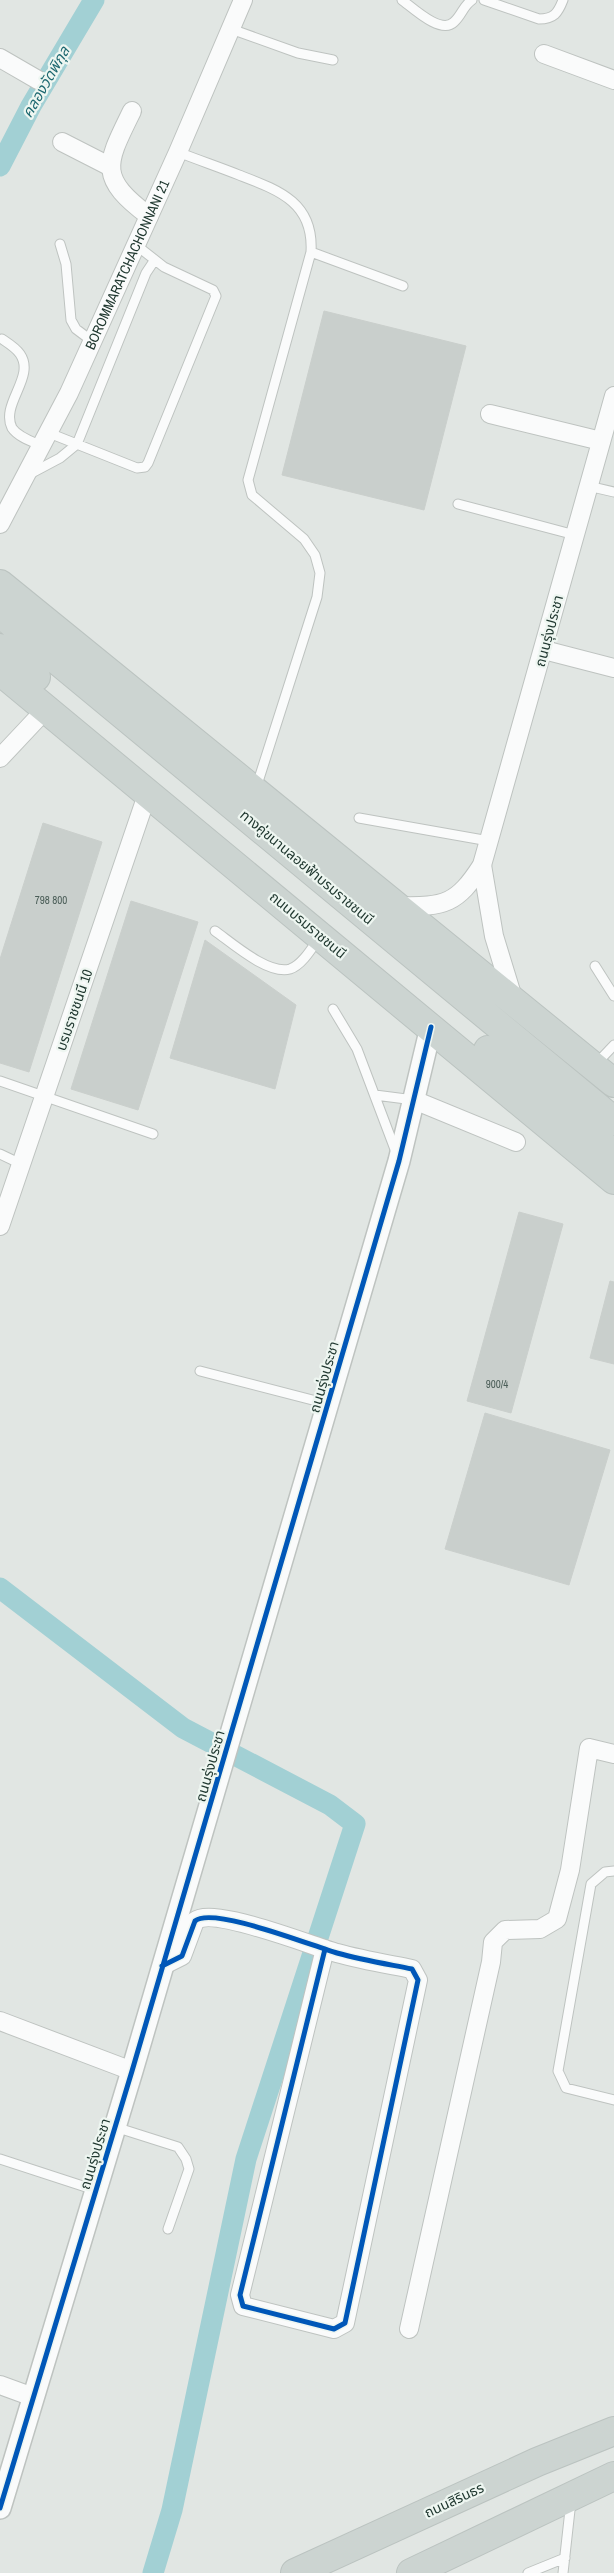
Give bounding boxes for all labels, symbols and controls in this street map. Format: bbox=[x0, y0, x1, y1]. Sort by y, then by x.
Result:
water label: คลองวัดพิกุล bbox=[17, 42, 75, 121]
street label: BOROMMARATCHACHONNANI 21 bbox=[81, 176, 174, 352]
street label: ถนนรุ่งประชา bbox=[531, 593, 567, 669]
street label: ทางคู่ขนานลอยฟ้าบรมราชชนนี bbox=[236, 806, 378, 928]
street label: ถนนบรมราชชนนี bbox=[266, 888, 350, 962]
house number: 798 800 bbox=[35, 893, 67, 907]
street label: บรมราชชนนี 10 bbox=[52, 967, 96, 1053]
street label: ถนนรุ่งประชา bbox=[305, 1339, 343, 1415]
house number: 900/4 bbox=[486, 1377, 508, 1391]
street label: ถนนรุ่งประชา bbox=[191, 1728, 229, 1804]
street label: ถนนรุ่งประชา bbox=[76, 2116, 114, 2192]
street label: ถนนสิรินธร bbox=[421, 2478, 487, 2522]

